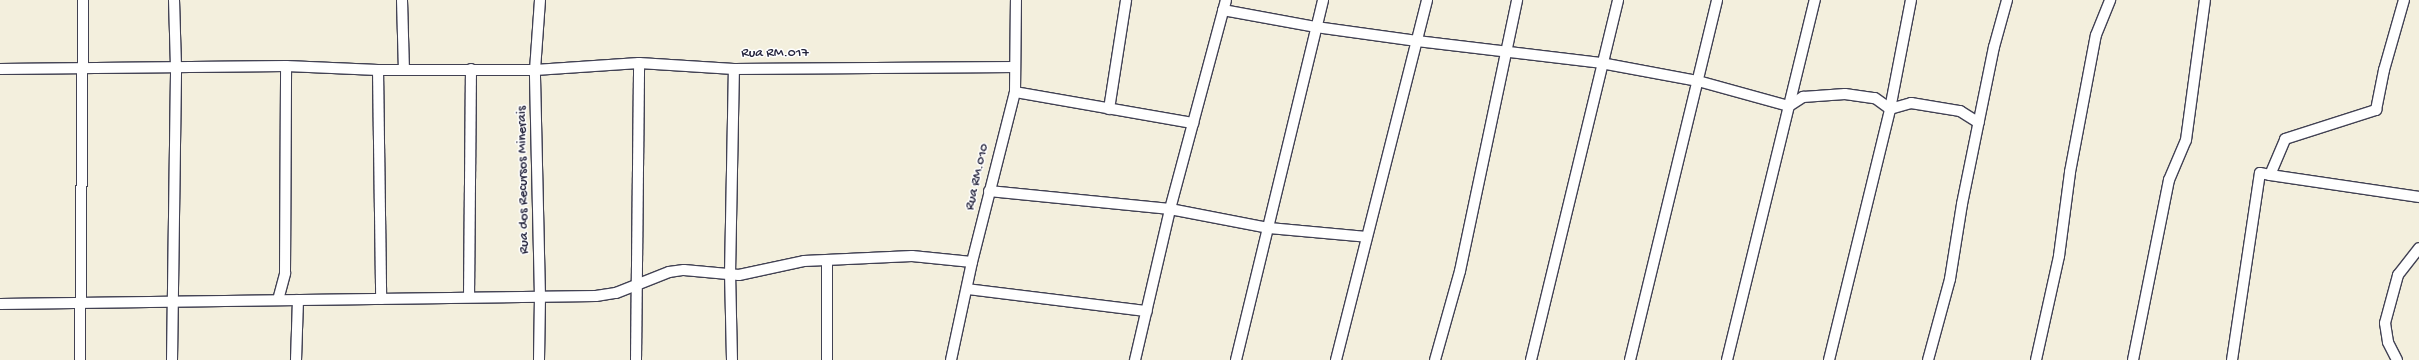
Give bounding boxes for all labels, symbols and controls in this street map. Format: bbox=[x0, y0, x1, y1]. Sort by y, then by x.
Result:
street label: Rua RM.017 bbox=[741, 46, 809, 62]
street label: Rua dos Recursos Minerais bbox=[514, 106, 534, 254]
street label: Rua RM.010 bbox=[962, 142, 994, 212]

